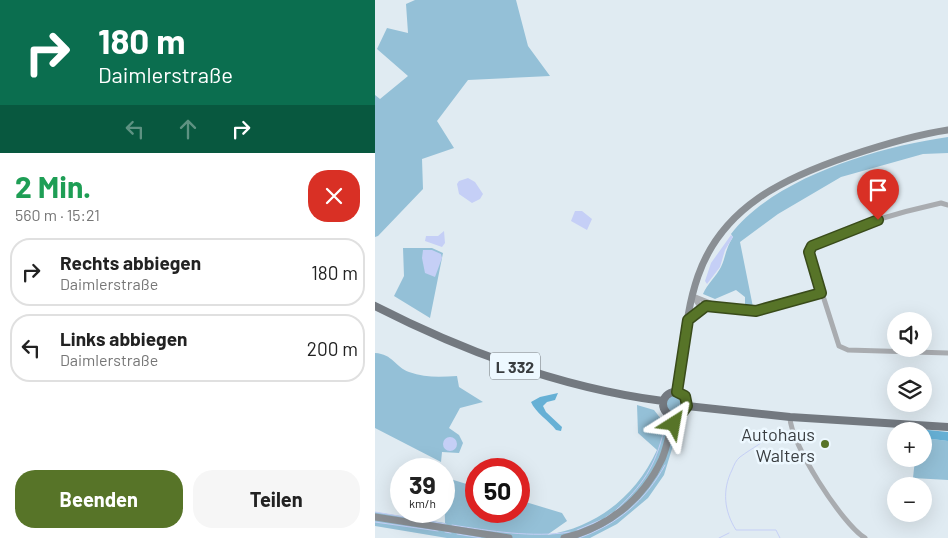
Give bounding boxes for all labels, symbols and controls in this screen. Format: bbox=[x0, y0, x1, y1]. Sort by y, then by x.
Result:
text: 180 m bbox=[98, 19, 186, 61]
icon: right bbox=[15, 20, 80, 85]
text: Daimlerstraße bbox=[98, 61, 233, 87]
icon: left bbox=[121, 115, 149, 143]
icon: ahead bbox=[174, 115, 202, 143]
icon: right bbox=[227, 115, 255, 143]
text: 2 Min. bbox=[15, 168, 91, 204]
pin bbox=[857, 169, 899, 220]
button: close bbox=[308, 170, 360, 222]
icon: arrive bbox=[864, 176, 892, 204]
text: 560 m · 15:21 bbox=[15, 205, 100, 224]
text: Rechts abbiegen bbox=[60, 251, 201, 274]
icon: right bbox=[17, 258, 45, 286]
text: 180 m bbox=[311, 261, 358, 284]
text: Daimlerstraße bbox=[60, 274, 158, 293]
map controls bbox=[887, 312, 932, 522]
button: sound bbox=[887, 312, 932, 357]
text: Links abbiegen bbox=[60, 327, 187, 350]
icon: left bbox=[17, 334, 45, 362]
text: 200 m bbox=[307, 337, 358, 360]
text: Daimlerstraße bbox=[60, 350, 158, 369]
road number: L 332 bbox=[490, 352, 540, 380]
button: layers bbox=[887, 367, 932, 412]
position arrow bbox=[647, 397, 699, 449]
button: + bbox=[887, 422, 932, 467]
place label: Autohaus Walters bbox=[741, 423, 815, 466]
marker: Autohaus Walters bbox=[819, 438, 831, 450]
speed limit sign: 50 bbox=[465, 458, 530, 523]
text: 39 bbox=[409, 469, 436, 499]
button: Beenden bbox=[15, 470, 183, 528]
button: Teilen bbox=[193, 470, 360, 528]
button: − bbox=[887, 477, 932, 522]
text: km/h bbox=[409, 496, 436, 510]

